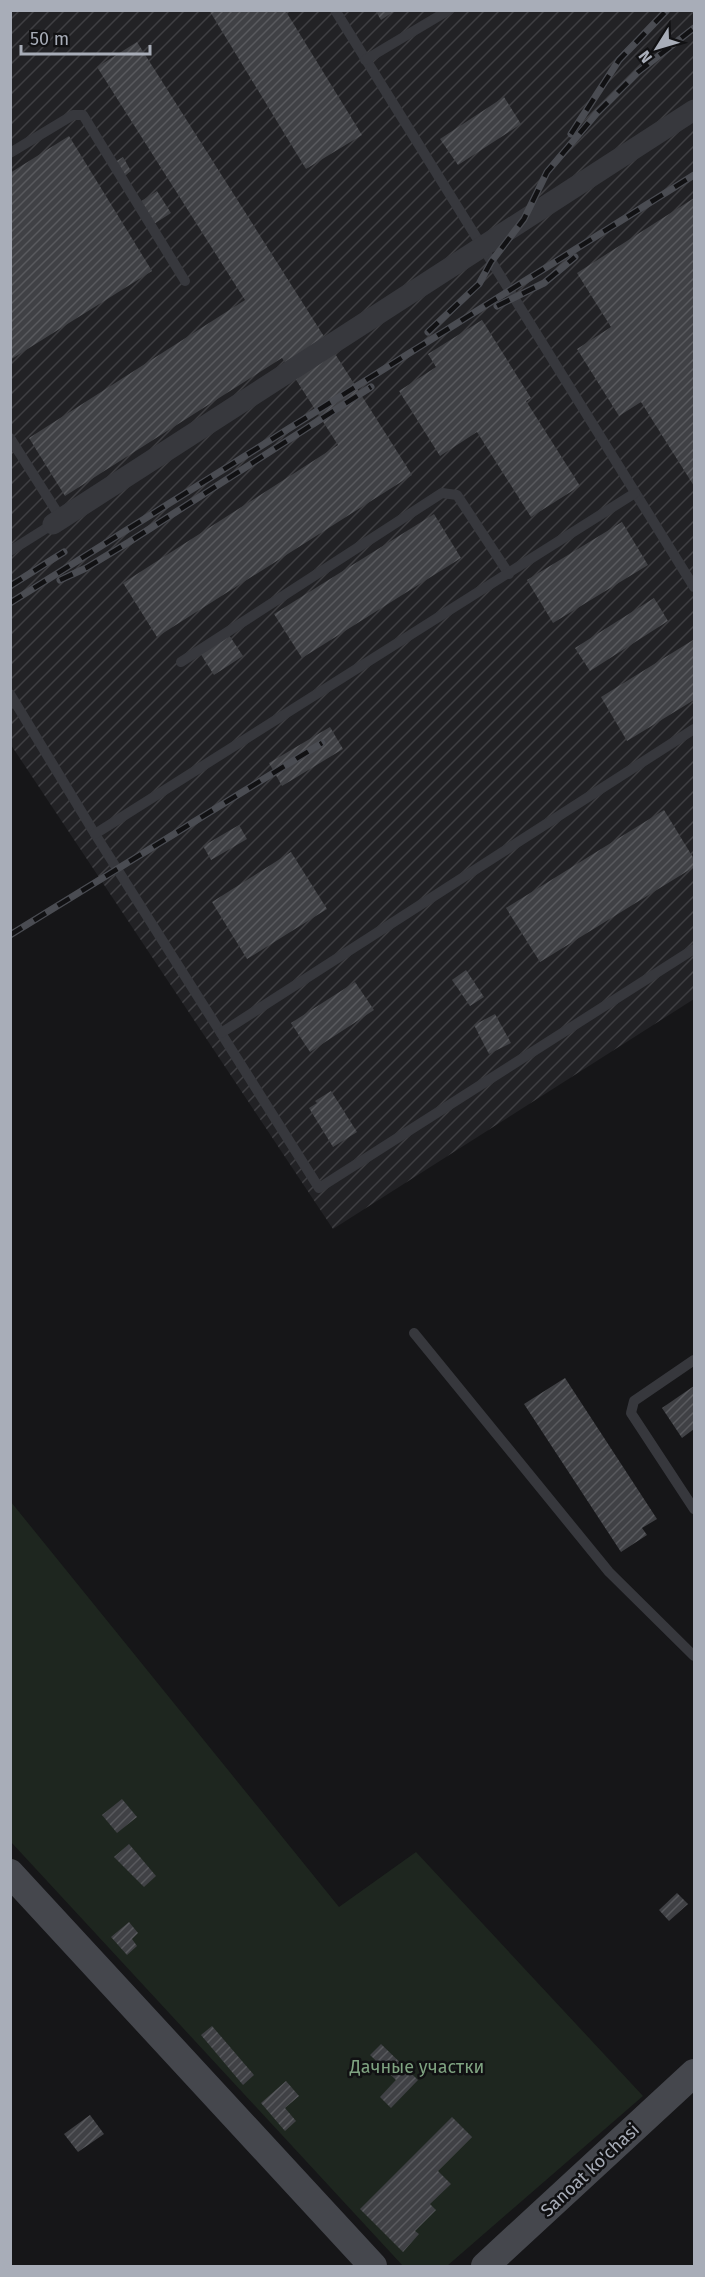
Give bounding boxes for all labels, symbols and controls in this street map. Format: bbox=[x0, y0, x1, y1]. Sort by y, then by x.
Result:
scale bar bbox=[21, 18, 150, 56]
north arrow bbox=[627, 18, 687, 78]
text: 50 m bbox=[30, 28, 69, 50]
text: N bbox=[635, 47, 656, 67]
park label: Дачные участки bbox=[349, 2056, 484, 2078]
street label: Sanoat ko'chasi bbox=[536, 2119, 644, 2221]

